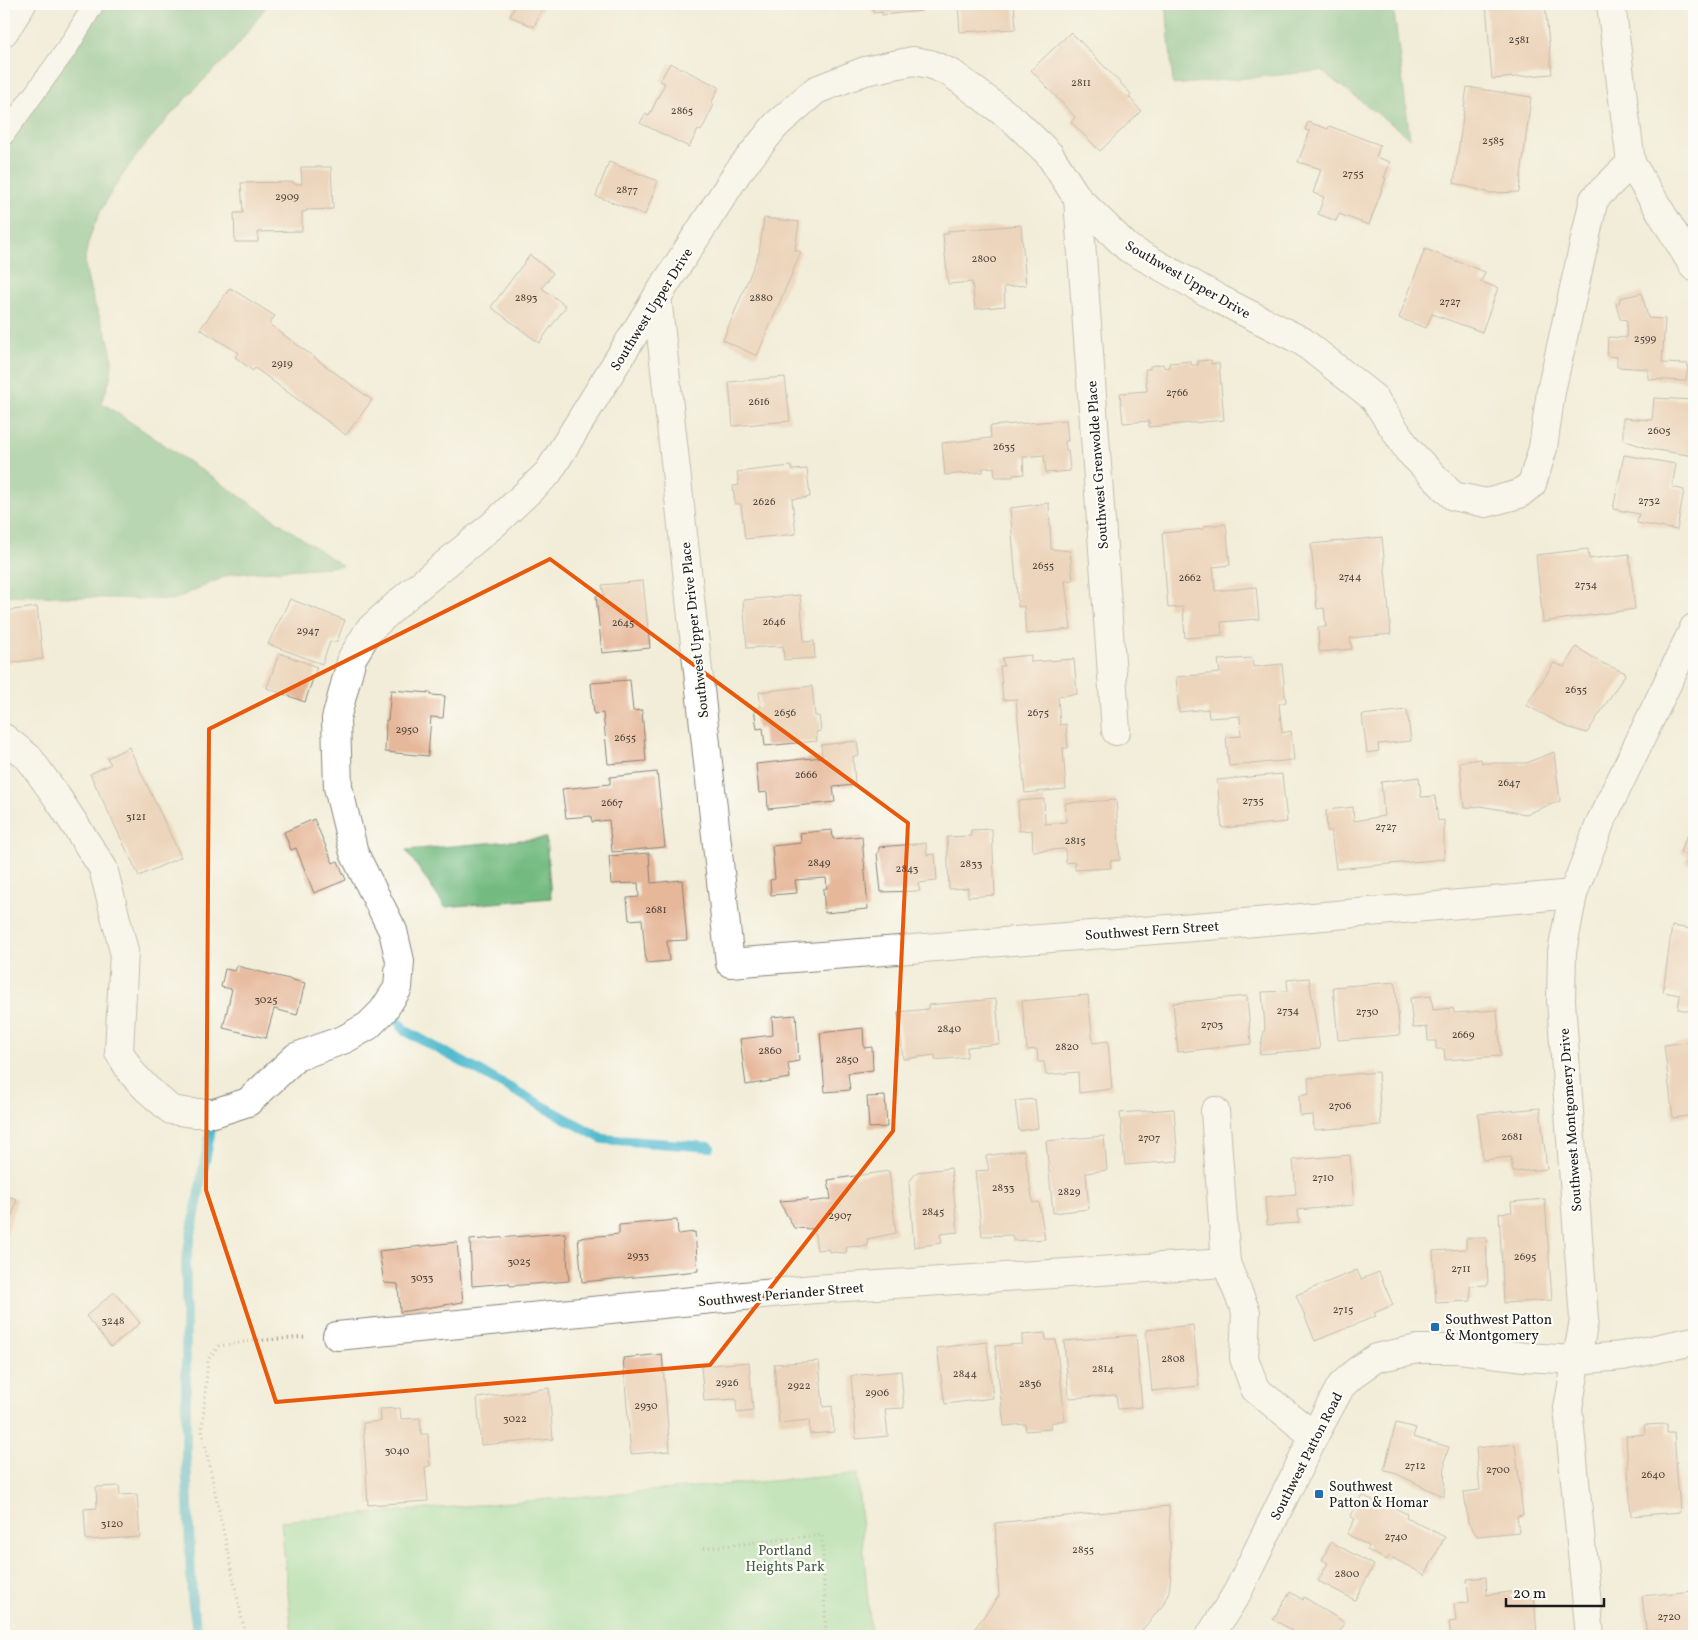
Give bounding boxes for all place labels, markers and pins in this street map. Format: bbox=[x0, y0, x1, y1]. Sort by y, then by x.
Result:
place label: Southwest Patton & Montgomery bbox=[1445, 1311, 1552, 1346]
marker: Southwest Patton & Montgomery bbox=[1429, 1321, 1441, 1333]
place label: Southwest Patton & Homar bbox=[1329, 1478, 1429, 1513]
marker: Southwest Patton & Homar bbox=[1313, 1488, 1325, 1500]

